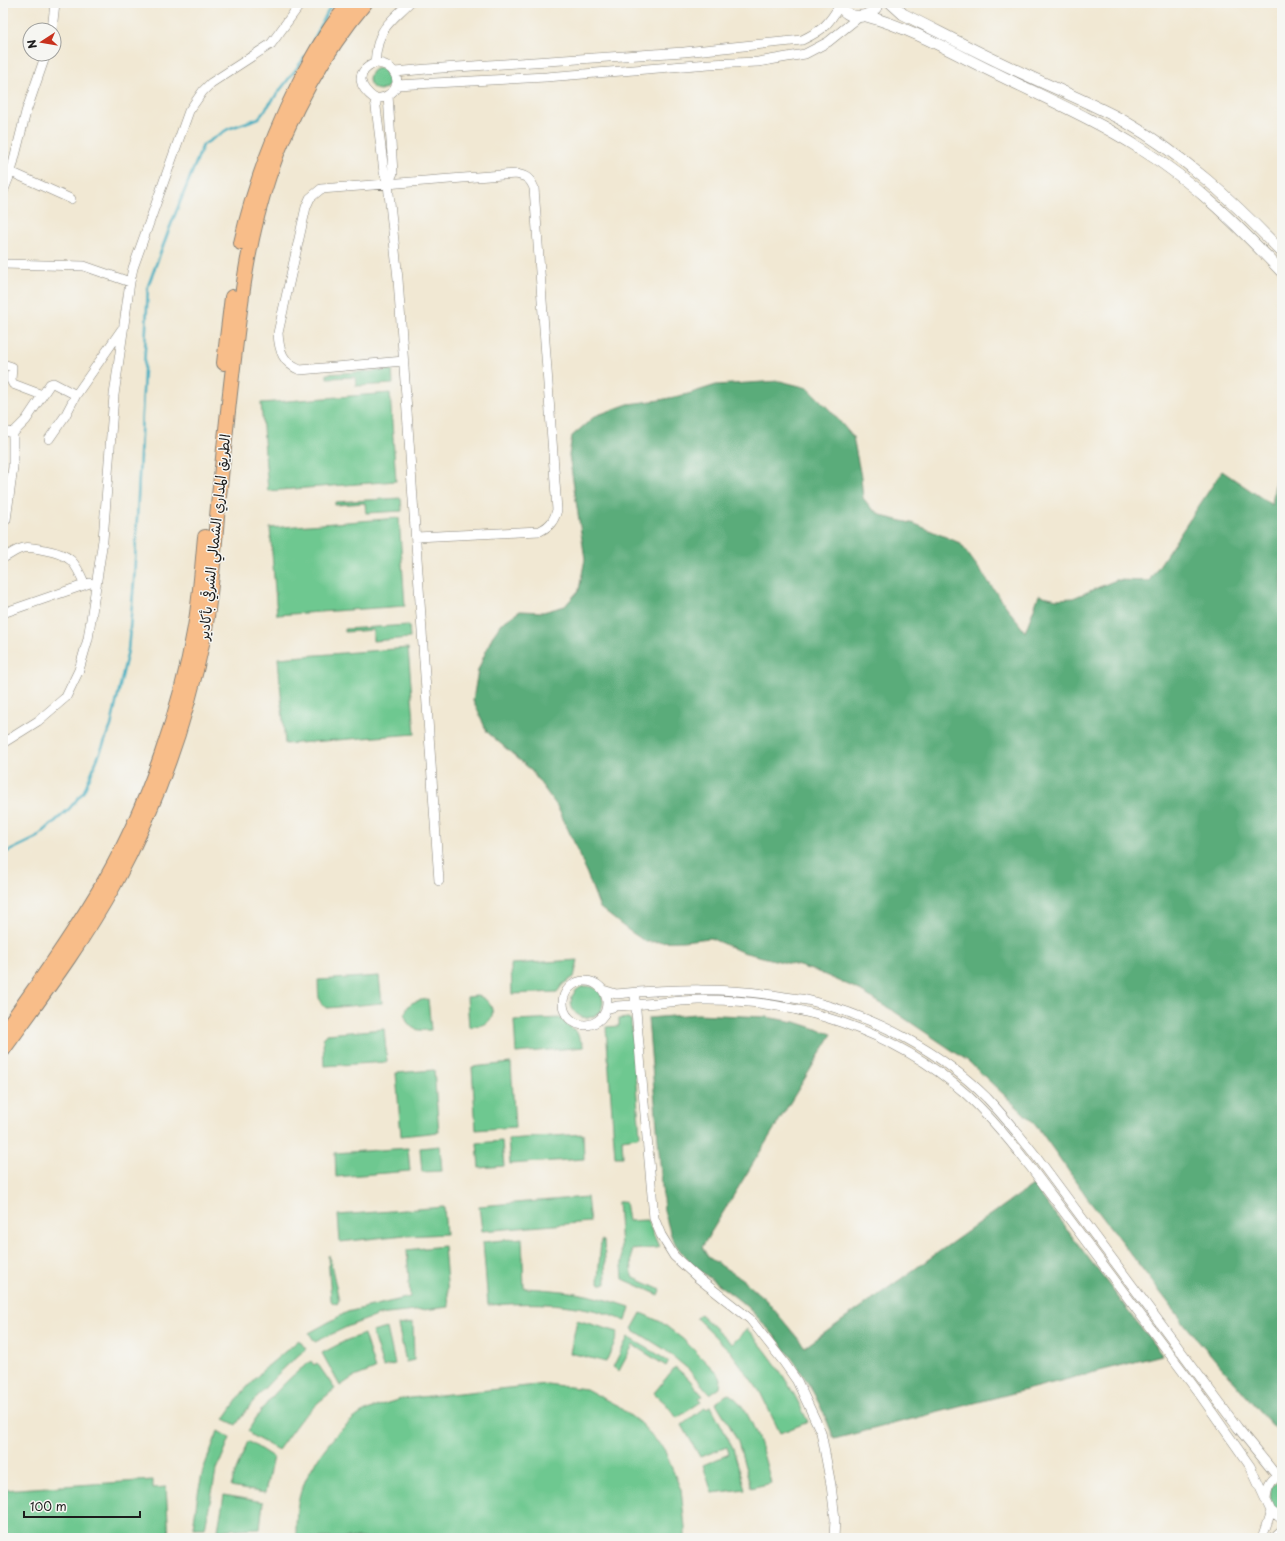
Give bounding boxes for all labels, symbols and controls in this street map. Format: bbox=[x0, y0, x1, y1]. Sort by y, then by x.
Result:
north arrow bbox=[22, 22, 62, 62]
text: N bbox=[22, 38, 41, 50]
street label: الطريق المداري الشمالي الشرقي بأكادير bbox=[193, 433, 238, 642]
scale bar bbox=[24, 1493, 140, 1519]
text: 100 m bbox=[30, 1497, 67, 1515]

